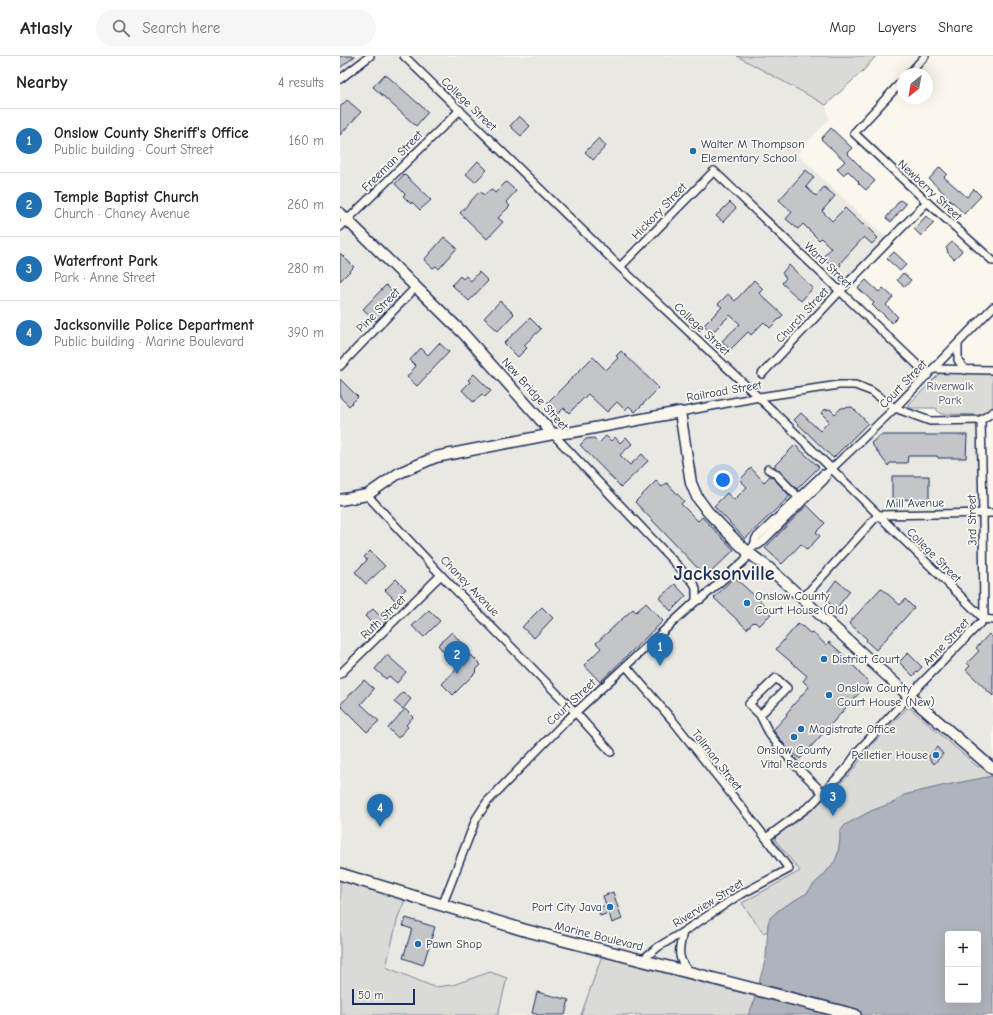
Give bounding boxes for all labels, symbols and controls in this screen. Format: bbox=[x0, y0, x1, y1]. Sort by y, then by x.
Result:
search box bbox=[96, 10, 376, 46]
text: Atlasly bbox=[20, 17, 72, 39]
icon: search bbox=[110, 17, 132, 39]
text: Search here bbox=[142, 19, 220, 37]
text: Map bbox=[829, 19, 856, 36]
text: Layers bbox=[878, 19, 916, 36]
text: Share bbox=[938, 19, 973, 36]
north arrow bbox=[897, 68, 933, 104]
text: Nearby bbox=[16, 73, 67, 92]
street label: College Street bbox=[438, 74, 500, 134]
text: 4 results bbox=[278, 75, 324, 90]
text: Onslow County Sheriff's Office bbox=[54, 124, 249, 142]
street label: Freeman Street bbox=[359, 127, 426, 194]
text: 1 bbox=[26, 133, 32, 148]
text: 160 m bbox=[289, 133, 324, 148]
place label: Walter M Thompson Elementary School bbox=[701, 137, 805, 165]
text: Public building · Court Street bbox=[54, 142, 213, 157]
marker: Walter M Thompson Elementary School bbox=[688, 146, 698, 156]
street label: Newberry Street bbox=[895, 157, 965, 224]
street label: Hickory Street bbox=[629, 179, 690, 242]
text: Temple Baptist Church bbox=[54, 188, 199, 206]
text: 2 bbox=[26, 197, 32, 212]
text: 260 m bbox=[287, 197, 324, 212]
text: Church · Chaney Avenue bbox=[54, 206, 190, 221]
street label: Ward Street bbox=[801, 239, 855, 291]
text: Waterfront Park bbox=[54, 252, 158, 270]
text: 3 bbox=[26, 261, 32, 276]
text: 280 m bbox=[287, 261, 324, 276]
text: Park · Anne Street bbox=[54, 270, 155, 285]
street label: Church Street bbox=[773, 284, 832, 346]
street label: Pine Street bbox=[353, 285, 403, 335]
street label: College Street bbox=[671, 300, 733, 359]
text: Jacksonville Police Department bbox=[54, 316, 254, 334]
text: 4 bbox=[26, 325, 32, 340]
text: 390 m bbox=[288, 325, 324, 340]
text: Public building · Marine Boulevard bbox=[54, 334, 244, 349]
street label: New Bridge Street bbox=[499, 355, 572, 434]
street label: Court Street bbox=[876, 356, 930, 411]
street label: Railroad Street bbox=[685, 377, 763, 404]
park label: Riverwalk Park bbox=[926, 379, 974, 407]
your location bbox=[713, 470, 733, 490]
street label: 3rd Street bbox=[965, 494, 979, 546]
street label: Mill Avenue bbox=[886, 495, 944, 511]
street label: College Street bbox=[904, 525, 965, 586]
street label: Chaney Avenue bbox=[438, 553, 502, 619]
district label: Jacksonville bbox=[673, 562, 775, 585]
place label: Onslow County Court House (Old) bbox=[755, 589, 848, 617]
street label: Ruth Street bbox=[358, 592, 409, 642]
marker: Onslow County Court House (Old) bbox=[742, 598, 752, 608]
street label: Anne Street bbox=[920, 615, 972, 669]
pin: 1 bbox=[647, 633, 673, 666]
pin: 2 bbox=[444, 641, 470, 674]
place label: District Court bbox=[832, 652, 900, 666]
marker: District Court bbox=[819, 654, 829, 664]
street label: Court Street bbox=[544, 675, 599, 728]
place label: Onslow County Court House (New) bbox=[837, 681, 935, 709]
marker: Onslow County Court House (New) bbox=[824, 690, 834, 700]
place label: Magistrate Office bbox=[809, 722, 896, 736]
marker: Magistrate Office bbox=[796, 724, 806, 734]
street label: Tallman Street bbox=[689, 727, 745, 794]
marker: Onslow County Vital Records bbox=[789, 732, 799, 742]
place label: Onslow County Vital Records bbox=[757, 743, 832, 771]
place label: Pelletier House bbox=[851, 748, 928, 762]
marker: Pelletier House bbox=[931, 750, 941, 760]
pin: 3 bbox=[820, 783, 846, 816]
pin: 4 bbox=[367, 794, 393, 827]
street label: Riverview Street bbox=[670, 875, 746, 930]
place label: Port City Java bbox=[532, 900, 602, 914]
marker: Port City Java bbox=[605, 902, 615, 912]
street label: Marine Boulevard bbox=[553, 918, 645, 954]
map controls bbox=[945, 931, 981, 1003]
button: + bbox=[945, 931, 981, 967]
place label: Pawn Shop bbox=[426, 937, 482, 951]
marker: Pawn Shop bbox=[413, 939, 423, 949]
button: − bbox=[945, 967, 981, 1003]
scale bar bbox=[352, 987, 415, 1006]
text: 50 m bbox=[358, 989, 383, 1002]

